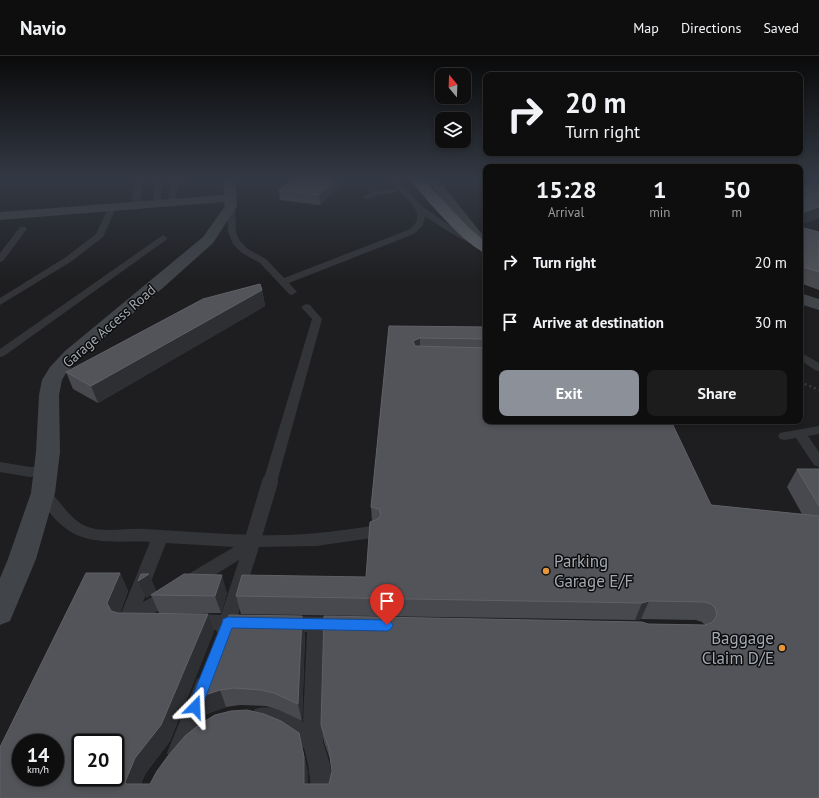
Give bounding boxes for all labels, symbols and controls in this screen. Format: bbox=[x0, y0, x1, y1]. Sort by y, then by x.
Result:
text: Navio bbox=[20, 16, 66, 40]
text: Map bbox=[633, 19, 659, 37]
text: Directions bbox=[681, 19, 741, 37]
text: Saved bbox=[763, 19, 799, 37]
north arrow bbox=[435, 68, 471, 104]
map controls bbox=[435, 68, 471, 148]
text: 20 m bbox=[565, 84, 626, 121]
icon: right bbox=[499, 88, 551, 140]
button: layers bbox=[435, 112, 471, 148]
text: Turn right bbox=[565, 120, 640, 143]
text: 15:28 bbox=[536, 174, 597, 205]
text: 1 bbox=[653, 174, 667, 205]
text: 50 bbox=[723, 174, 750, 205]
text: Arrival bbox=[548, 204, 584, 221]
text: min bbox=[649, 204, 670, 221]
text: m bbox=[731, 204, 742, 221]
icon: right bbox=[499, 251, 521, 273]
text: Turn right bbox=[533, 253, 596, 272]
text: 20 m bbox=[754, 253, 787, 272]
street label: Garage Access Road bbox=[59, 281, 159, 371]
icon: arrive bbox=[499, 311, 521, 333]
text: Arrive at destination bbox=[533, 313, 664, 332]
text: 30 m bbox=[754, 313, 787, 332]
button: Exit bbox=[499, 370, 639, 416]
button: Share bbox=[647, 370, 787, 416]
place label: Parking Garage E/F bbox=[554, 550, 633, 592]
marker: Parking Garage E/F bbox=[541, 566, 551, 576]
pin bbox=[370, 584, 404, 625]
icon: arrive bbox=[376, 590, 398, 612]
place label: Baggage Claim D/E bbox=[702, 627, 774, 669]
marker: Baggage Claim D/E bbox=[777, 643, 787, 653]
position arrow bbox=[174, 686, 216, 728]
speed limit sign: 20 bbox=[72, 734, 124, 786]
text: 14 bbox=[27, 742, 49, 768]
text: km/h bbox=[27, 763, 49, 776]

